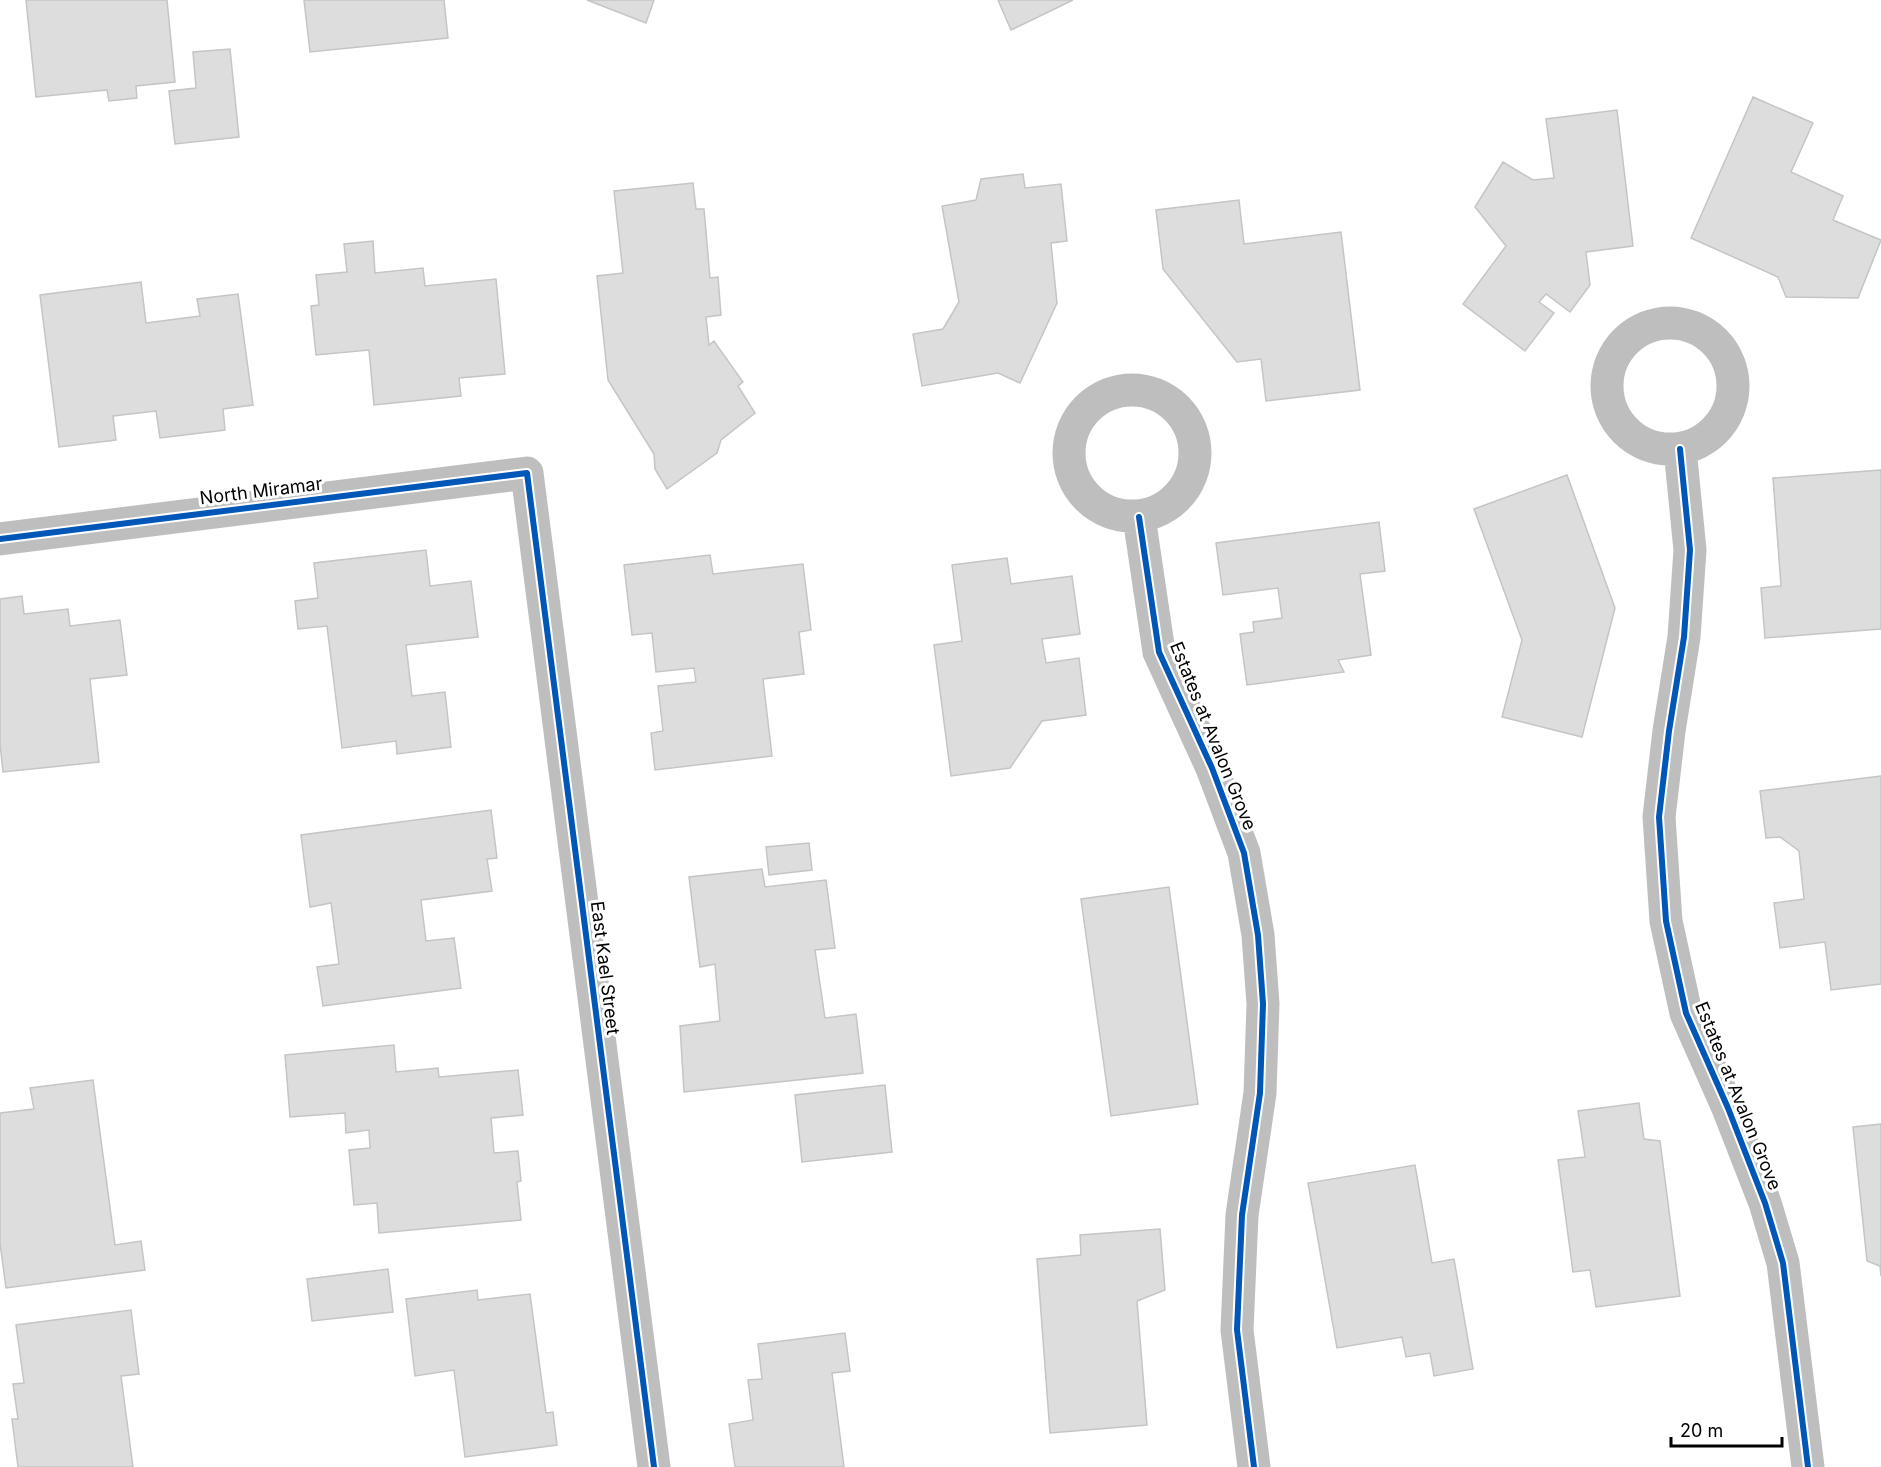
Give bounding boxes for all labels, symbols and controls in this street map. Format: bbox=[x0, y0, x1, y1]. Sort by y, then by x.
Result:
street label: North Miramar bbox=[199, 473, 324, 508]
street label: Estates at Avalon Grove bbox=[1166, 639, 1261, 833]
street label: East Kael Street bbox=[587, 900, 624, 1036]
street label: Estates at Avalon Grove bbox=[1691, 999, 1786, 1193]
scale bar bbox=[1671, 1410, 1782, 1448]
text: 20 m bbox=[1680, 1420, 1723, 1441]

